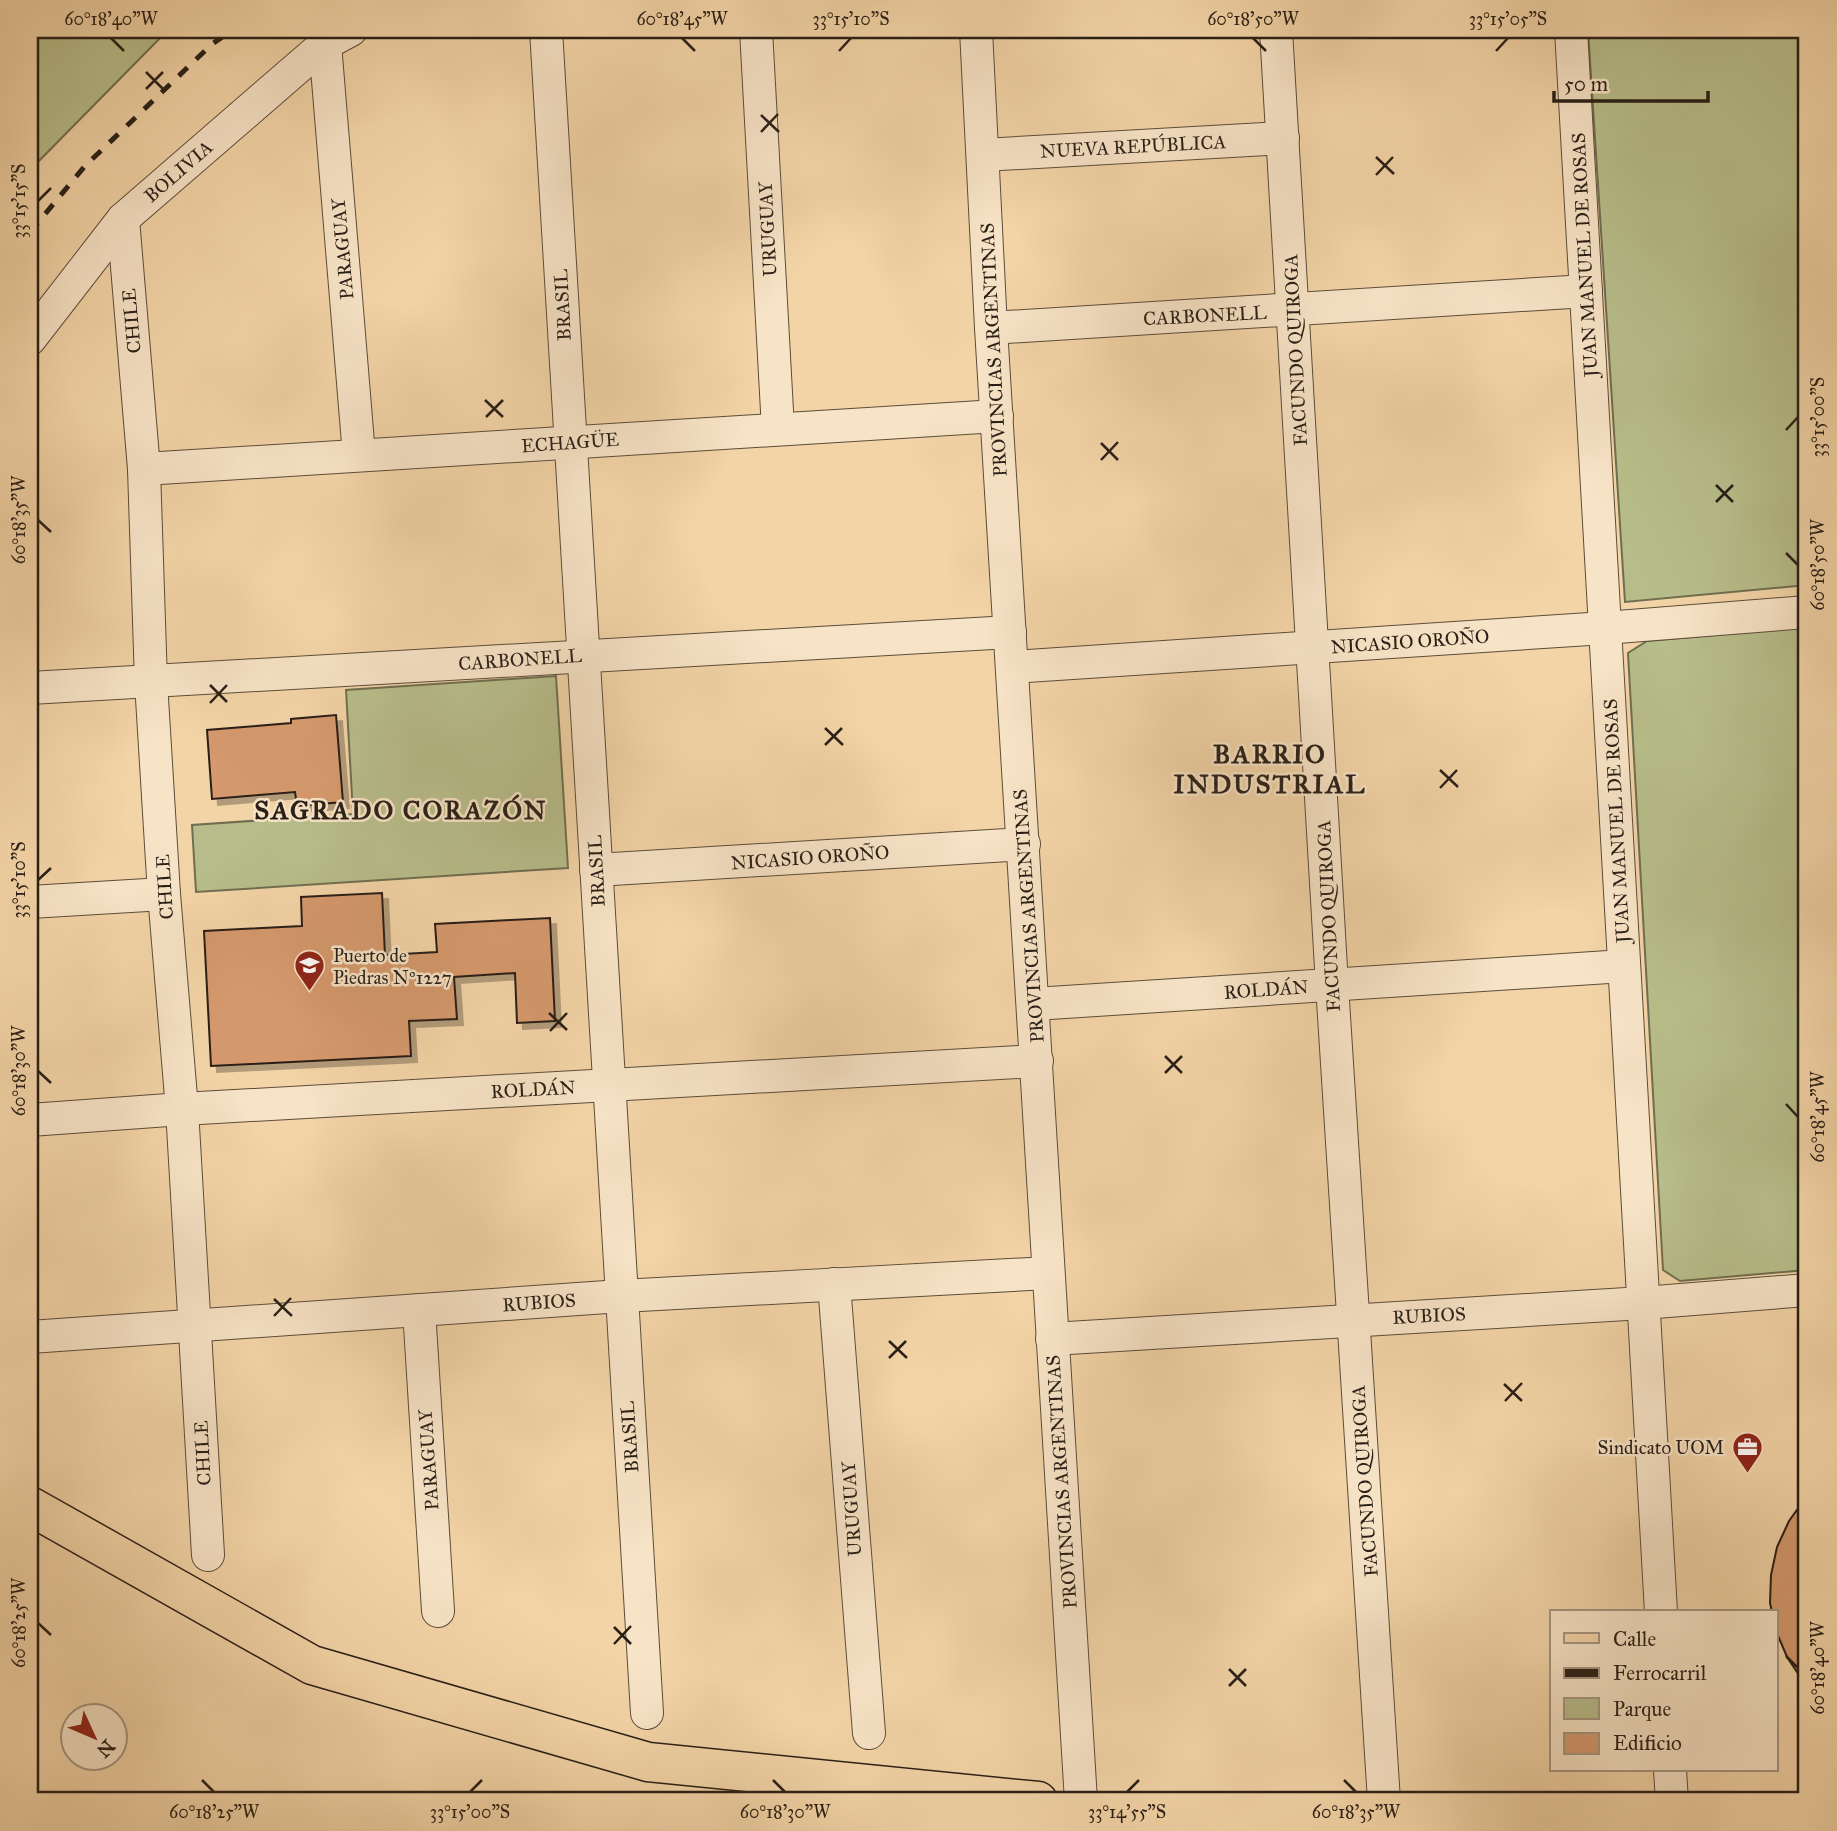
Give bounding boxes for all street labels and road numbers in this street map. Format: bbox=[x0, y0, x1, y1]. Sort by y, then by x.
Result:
street label: NUEVA REPÚBLICA bbox=[1039, 129, 1227, 163]
street label: JUAN MANUEL DE ROSAS bbox=[1567, 132, 1603, 380]
street label: BOLIVIA bbox=[139, 135, 217, 207]
street label: URUGUAY bbox=[753, 180, 781, 277]
street label: PARAGUAY bbox=[327, 196, 358, 301]
street label: PROVINCIAS ARGENTINAS bbox=[975, 222, 1012, 478]
street label: FACUNDO QUIROGA bbox=[1279, 253, 1312, 446]
street label: BRASIL bbox=[549, 269, 576, 341]
street label: CHILE bbox=[117, 287, 146, 354]
street label: CARBONELL bbox=[1143, 301, 1267, 330]
street label: ECHAGÜE bbox=[520, 428, 620, 457]
street label: NICASIO OROÑO bbox=[1330, 624, 1490, 659]
street label: CARBONELL bbox=[458, 644, 583, 675]
street label: JUAN MANUEL DE ROSAS bbox=[1599, 698, 1635, 946]
street label: PROVINCIAS ARGENTINAS bbox=[1008, 788, 1049, 1044]
street label: FACUNDO QUIROGA bbox=[1312, 819, 1345, 1012]
street label: BRASIL bbox=[583, 835, 610, 907]
street label: NICASIO OROÑO bbox=[730, 840, 890, 875]
street label: CHILE bbox=[151, 853, 178, 920]
street label: ROLDÁN bbox=[1223, 974, 1309, 1004]
street label: ROLDÁN bbox=[490, 1075, 576, 1103]
street label: RUBIOS bbox=[502, 1288, 577, 1317]
street label: RUBIOS bbox=[1392, 1302, 1466, 1329]
street label: PROVINCIAS ARGENTINAS bbox=[1041, 1354, 1082, 1610]
street label: FACUNDO QUIROGA bbox=[1346, 1384, 1383, 1578]
street label: BRASIL bbox=[616, 1400, 643, 1474]
street label: PARAGUAY bbox=[413, 1408, 444, 1511]
street label: CHILE bbox=[189, 1419, 216, 1486]
street label: URUGUAY bbox=[837, 1460, 866, 1557]

